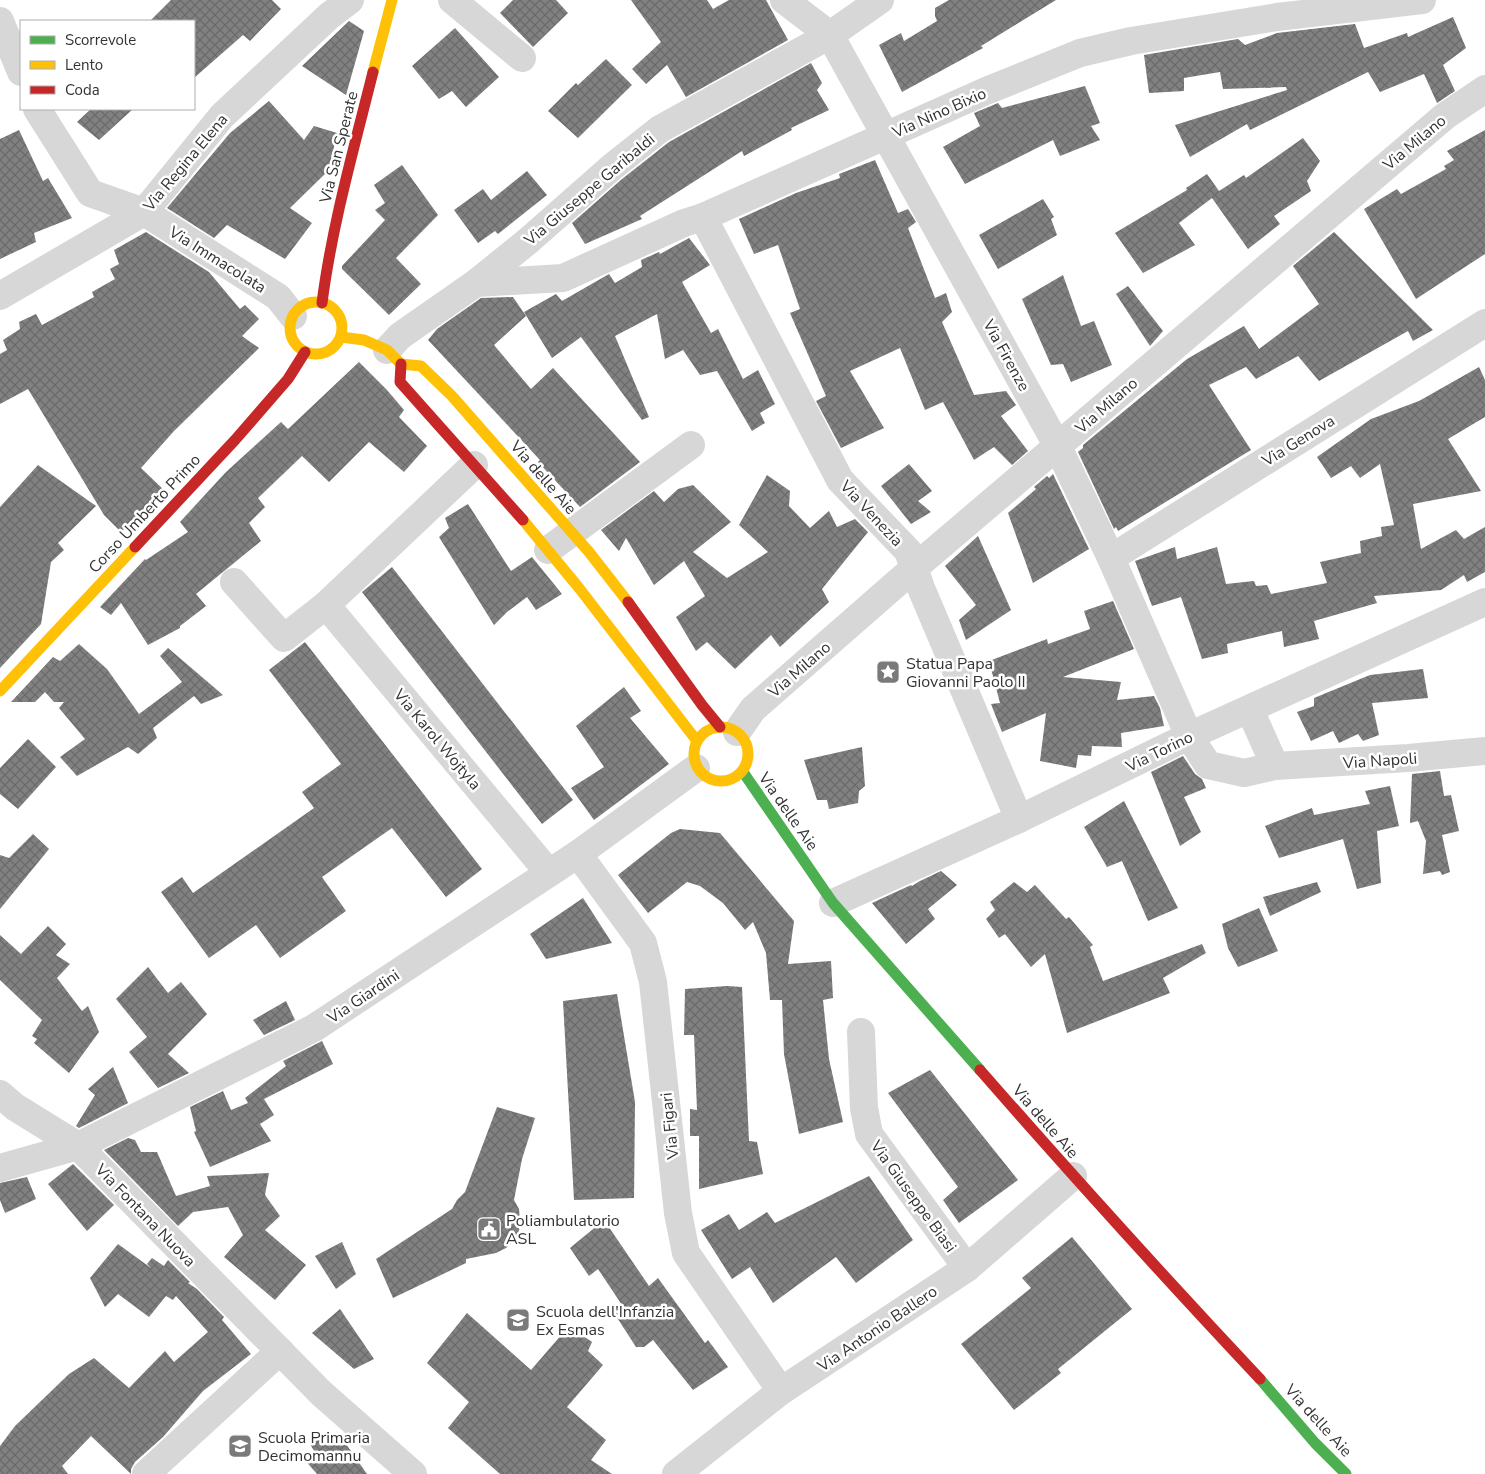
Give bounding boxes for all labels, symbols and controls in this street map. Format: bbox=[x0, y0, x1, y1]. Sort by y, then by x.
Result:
legend bbox=[20, 20, 195, 110]
text: Scorrevole bbox=[65, 30, 136, 50]
text: Lento bbox=[65, 55, 103, 75]
text: Coda bbox=[65, 80, 100, 100]
street label: Via Nino Bixio bbox=[888, 82, 990, 144]
street label: Via San Sperate bbox=[314, 89, 364, 207]
street label: Via Regina Elena bbox=[138, 109, 233, 217]
street label: Via Milano bbox=[1378, 110, 1451, 176]
street label: Via Giuseppe Garibaldi bbox=[519, 129, 660, 252]
street label: Via Immacolata bbox=[164, 221, 270, 299]
street label: Via Firenze bbox=[977, 315, 1035, 395]
street label: Via Milano bbox=[1070, 372, 1143, 440]
street label: Via Genova bbox=[1257, 410, 1339, 472]
street label: Via delle Aie bbox=[504, 435, 581, 519]
street label: Corso Umberto Primo bbox=[84, 449, 206, 578]
street label: Via Venezia bbox=[834, 475, 908, 552]
street label: Via Milano bbox=[763, 636, 836, 704]
place label: Statua Papa Giovanni Paolo II bbox=[906, 653, 1026, 693]
place icon: Statua Papa Giovanni Paolo II bbox=[875, 659, 901, 685]
street label: Via Karol Wojtyla bbox=[388, 684, 486, 795]
street label: Via Torino bbox=[1121, 726, 1197, 778]
street label: Via Napoli bbox=[1341, 747, 1418, 775]
street label: Via delle Aie bbox=[752, 767, 823, 855]
street label: Via Giardini bbox=[322, 965, 404, 1030]
street label: Via delle Aie bbox=[1006, 1079, 1083, 1163]
street label: Via Figari bbox=[656, 1091, 685, 1161]
street label: Via Giuseppe Biasi bbox=[864, 1135, 961, 1257]
street label: Via Fontana Nuova bbox=[90, 1159, 200, 1272]
place label: Poliambulatorio ASL bbox=[506, 1210, 620, 1250]
public building icon: Poliambulatorio ASL bbox=[476, 1216, 502, 1242]
street label: Via Antonio Ballero bbox=[813, 1281, 942, 1378]
place label: Scuola dell'Infanzia Ex Esmas bbox=[536, 1301, 674, 1341]
school or university icon: Scuola dell'Infanzia Ex Esmas bbox=[505, 1307, 531, 1333]
street label: Via delle Aie bbox=[1279, 1379, 1357, 1462]
place label: Scuola Primaria Decimomannu bbox=[258, 1427, 370, 1467]
school or university icon: Scuola Primaria Decimomannu bbox=[227, 1433, 253, 1459]

